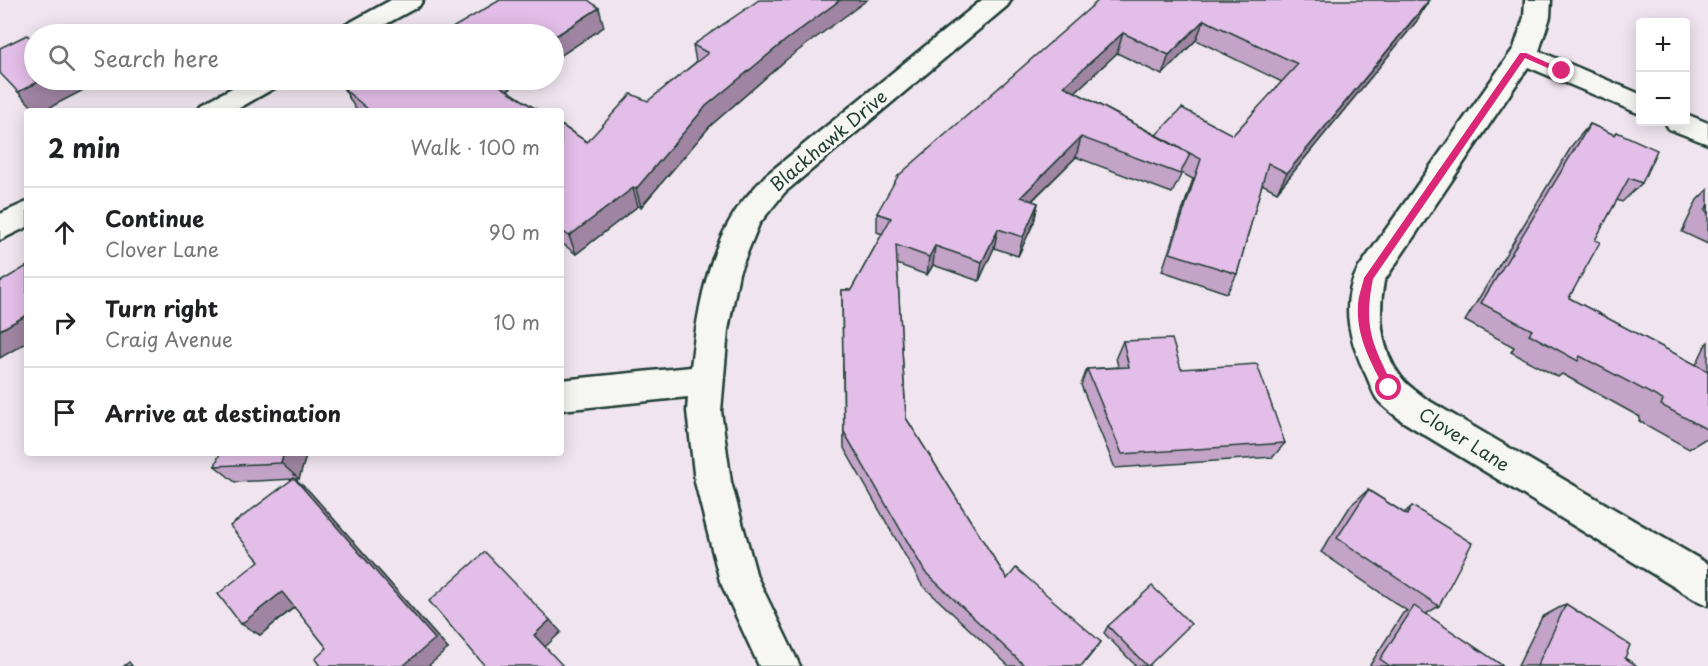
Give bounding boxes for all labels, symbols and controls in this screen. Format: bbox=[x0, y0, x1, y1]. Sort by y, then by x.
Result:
map controls bbox=[1636, 18, 1690, 126]
button: + bbox=[1636, 18, 1690, 72]
search box bbox=[24, 24, 564, 90]
icon: search bbox=[45, 41, 78, 74]
text: Search here bbox=[93, 41, 219, 74]
route end bbox=[1548, 57, 1574, 83]
button: − bbox=[1636, 72, 1690, 126]
street label: Blackhawk Drive bbox=[764, 83, 892, 197]
text: 2 min bbox=[48, 128, 121, 167]
text: Walk · 100 m bbox=[410, 132, 540, 162]
text: Continue bbox=[105, 201, 204, 234]
icon: ahead bbox=[48, 216, 81, 249]
text: 90 m bbox=[489, 217, 540, 247]
text: Clover Lane bbox=[105, 234, 219, 264]
text: Turn right bbox=[105, 291, 218, 324]
icon: right bbox=[48, 306, 81, 339]
text: 10 m bbox=[493, 307, 540, 337]
text: Craig Avenue bbox=[105, 324, 233, 354]
route start bbox=[1375, 374, 1401, 400]
icon: arrive bbox=[48, 396, 81, 429]
text: Arrive at destination bbox=[105, 396, 341, 429]
street label: Clover Lane bbox=[1414, 400, 1516, 477]

